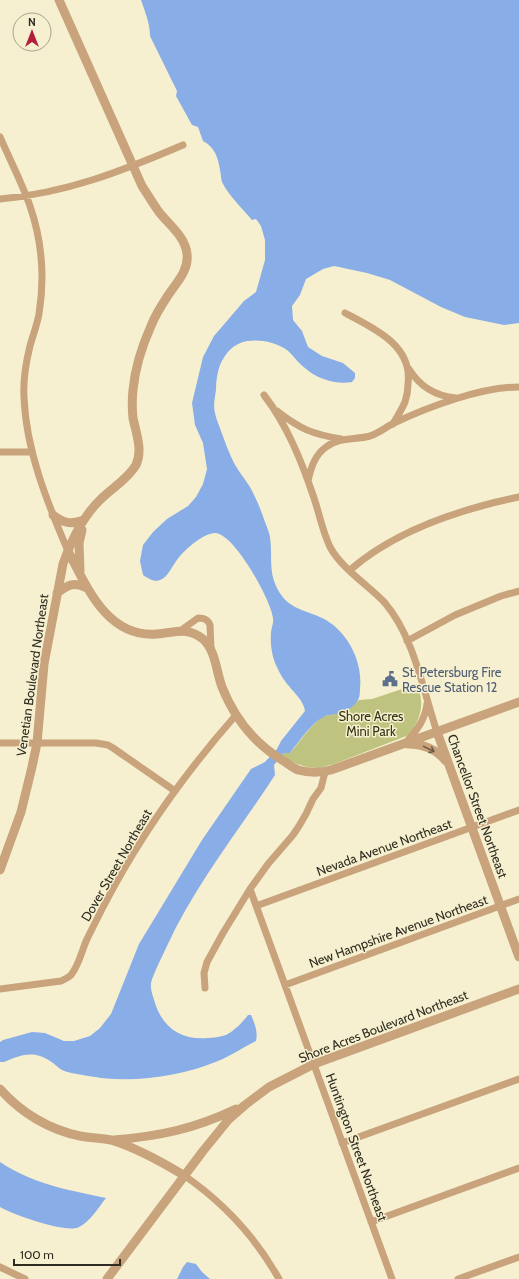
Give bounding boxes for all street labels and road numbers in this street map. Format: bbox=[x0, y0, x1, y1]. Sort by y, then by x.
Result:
street label: Venetian Boulevard Northeast bbox=[13, 592, 51, 757]
street label: Chancellor Street Northeast bbox=[444, 732, 512, 881]
street label: Dover Street Northeast bbox=[77, 805, 155, 924]
street label: Nevada Avenue Northeast bbox=[314, 815, 454, 879]
street label: New Hampshire Avenue Northeast bbox=[306, 891, 490, 971]
street label: Shore Acres Boulevard Northeast bbox=[296, 986, 471, 1066]
street label: Huntington Street Northeast bbox=[323, 1071, 391, 1224]

